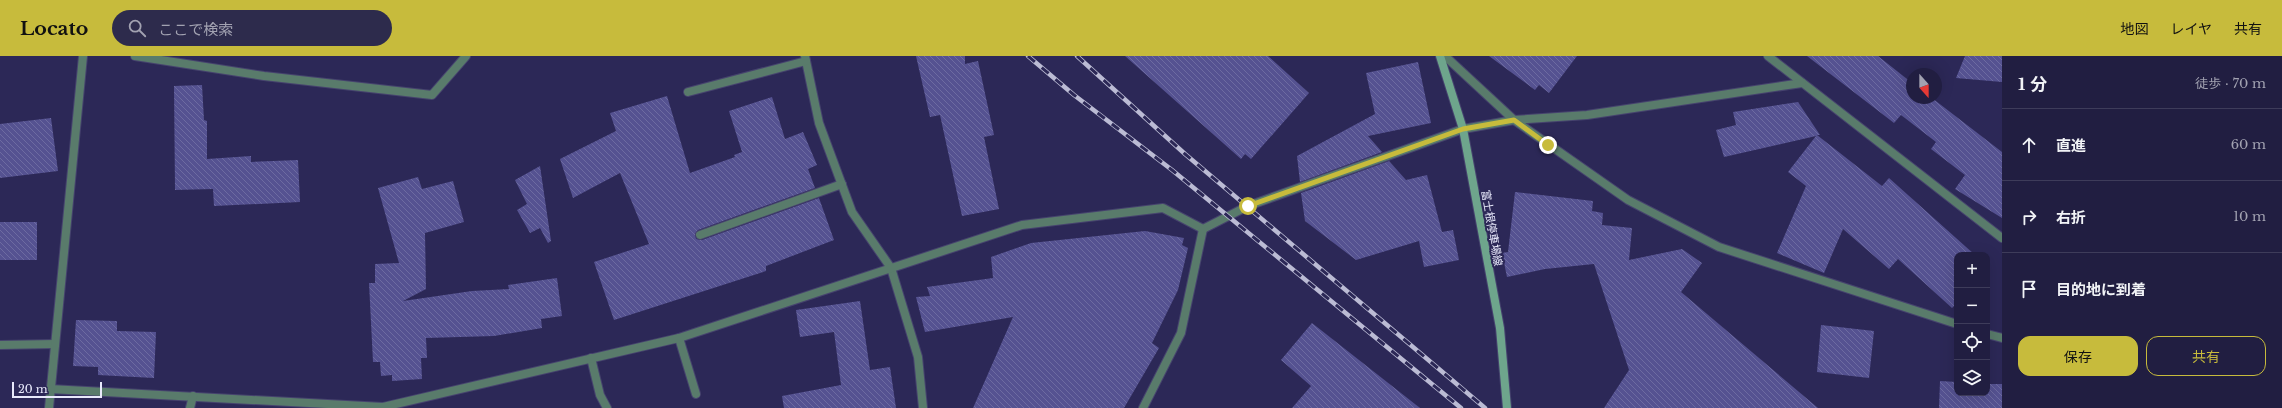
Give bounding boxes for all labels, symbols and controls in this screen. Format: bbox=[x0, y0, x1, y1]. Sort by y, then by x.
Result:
search box bbox=[112, 10, 392, 46]
text: Locato bbox=[20, 17, 88, 40]
icon: search bbox=[126, 17, 148, 39]
text: ここで検索 bbox=[158, 20, 233, 39]
text: 地図 bbox=[2120, 20, 2148, 38]
text: レイヤ bbox=[2170, 20, 2212, 38]
text: 共有 bbox=[2234, 20, 2262, 38]
north arrow bbox=[1906, 68, 1942, 104]
text: 1 分 bbox=[2018, 74, 2047, 95]
text: 徒歩 · 70 m bbox=[2195, 75, 2266, 92]
icon: ahead bbox=[2018, 134, 2040, 156]
route end bbox=[1539, 136, 1557, 154]
text: 直進 bbox=[2056, 136, 2086, 155]
text: 60 m bbox=[2231, 136, 2266, 153]
street label: 富士根停車場線 bbox=[1478, 189, 1506, 267]
route start bbox=[1239, 197, 1257, 215]
icon: right bbox=[2018, 206, 2040, 228]
text: 右折 bbox=[2056, 208, 2086, 227]
text: 10 m bbox=[2233, 208, 2266, 225]
map controls bbox=[1954, 252, 1990, 396]
button: + bbox=[1954, 252, 1990, 288]
icon: arrive bbox=[2018, 278, 2040, 300]
text: 目的地に到着 bbox=[2056, 280, 2146, 299]
button: − bbox=[1954, 288, 1990, 324]
button: locate bbox=[1954, 324, 1990, 360]
button: 保存 bbox=[2018, 336, 2138, 376]
button: 共有 bbox=[2146, 336, 2266, 376]
button: layers bbox=[1954, 360, 1990, 396]
scale bar bbox=[12, 380, 102, 399]
text: 20 m bbox=[18, 382, 48, 396]

